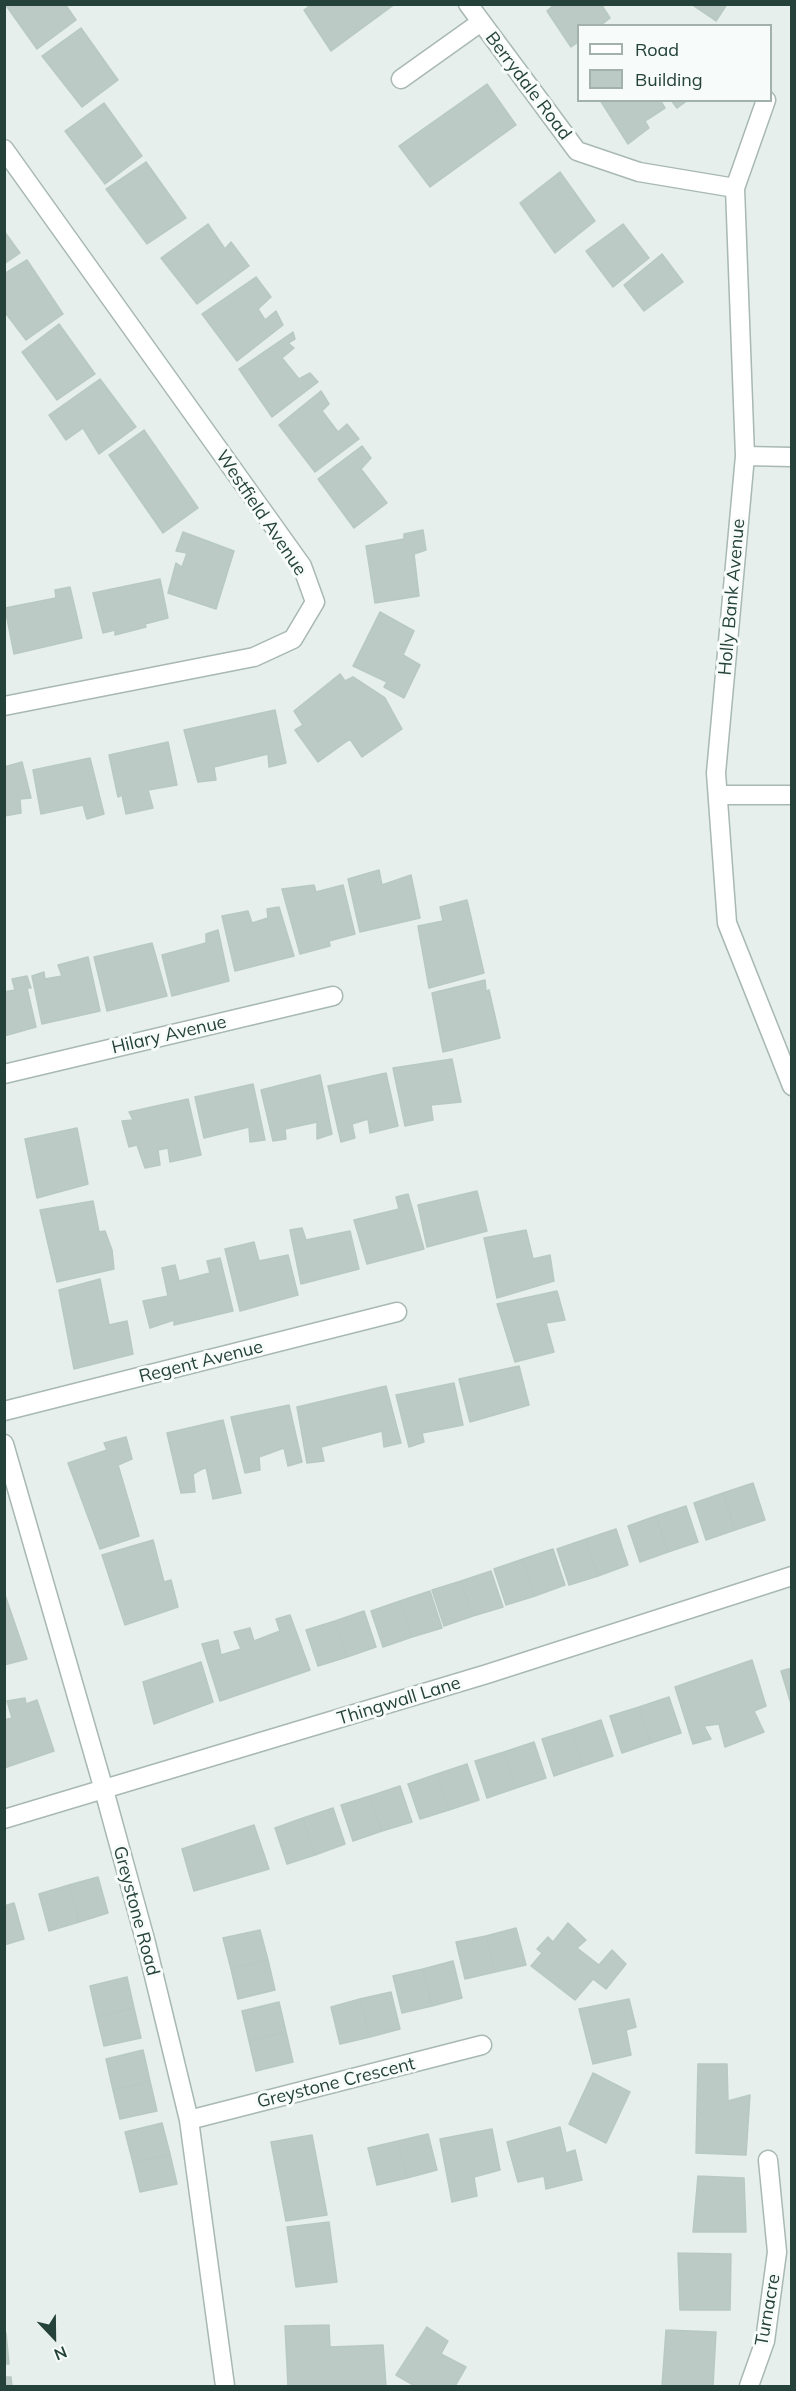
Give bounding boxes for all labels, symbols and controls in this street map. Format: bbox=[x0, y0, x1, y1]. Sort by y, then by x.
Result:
legend bbox=[577, 24, 772, 102]
street label: Berrydale Road bbox=[480, 28, 576, 144]
text: Road bbox=[635, 38, 679, 61]
text: Building bbox=[635, 68, 703, 91]
street label: Westfield Avenue bbox=[211, 446, 311, 580]
street label: Holly Bank Avenue bbox=[714, 518, 750, 676]
street label: Hilary Avenue bbox=[109, 1011, 229, 1059]
street label: Regent Avenue bbox=[137, 1336, 265, 1388]
street label: Thingwall Lane bbox=[335, 1672, 463, 1730]
street label: Greystone Road bbox=[108, 1844, 164, 1978]
street label: Greystone Crescent bbox=[255, 2053, 417, 2113]
street label: Turnacre bbox=[751, 2272, 785, 2348]
north arrow bbox=[24, 2307, 84, 2367]
text: N bbox=[51, 2342, 70, 2365]

